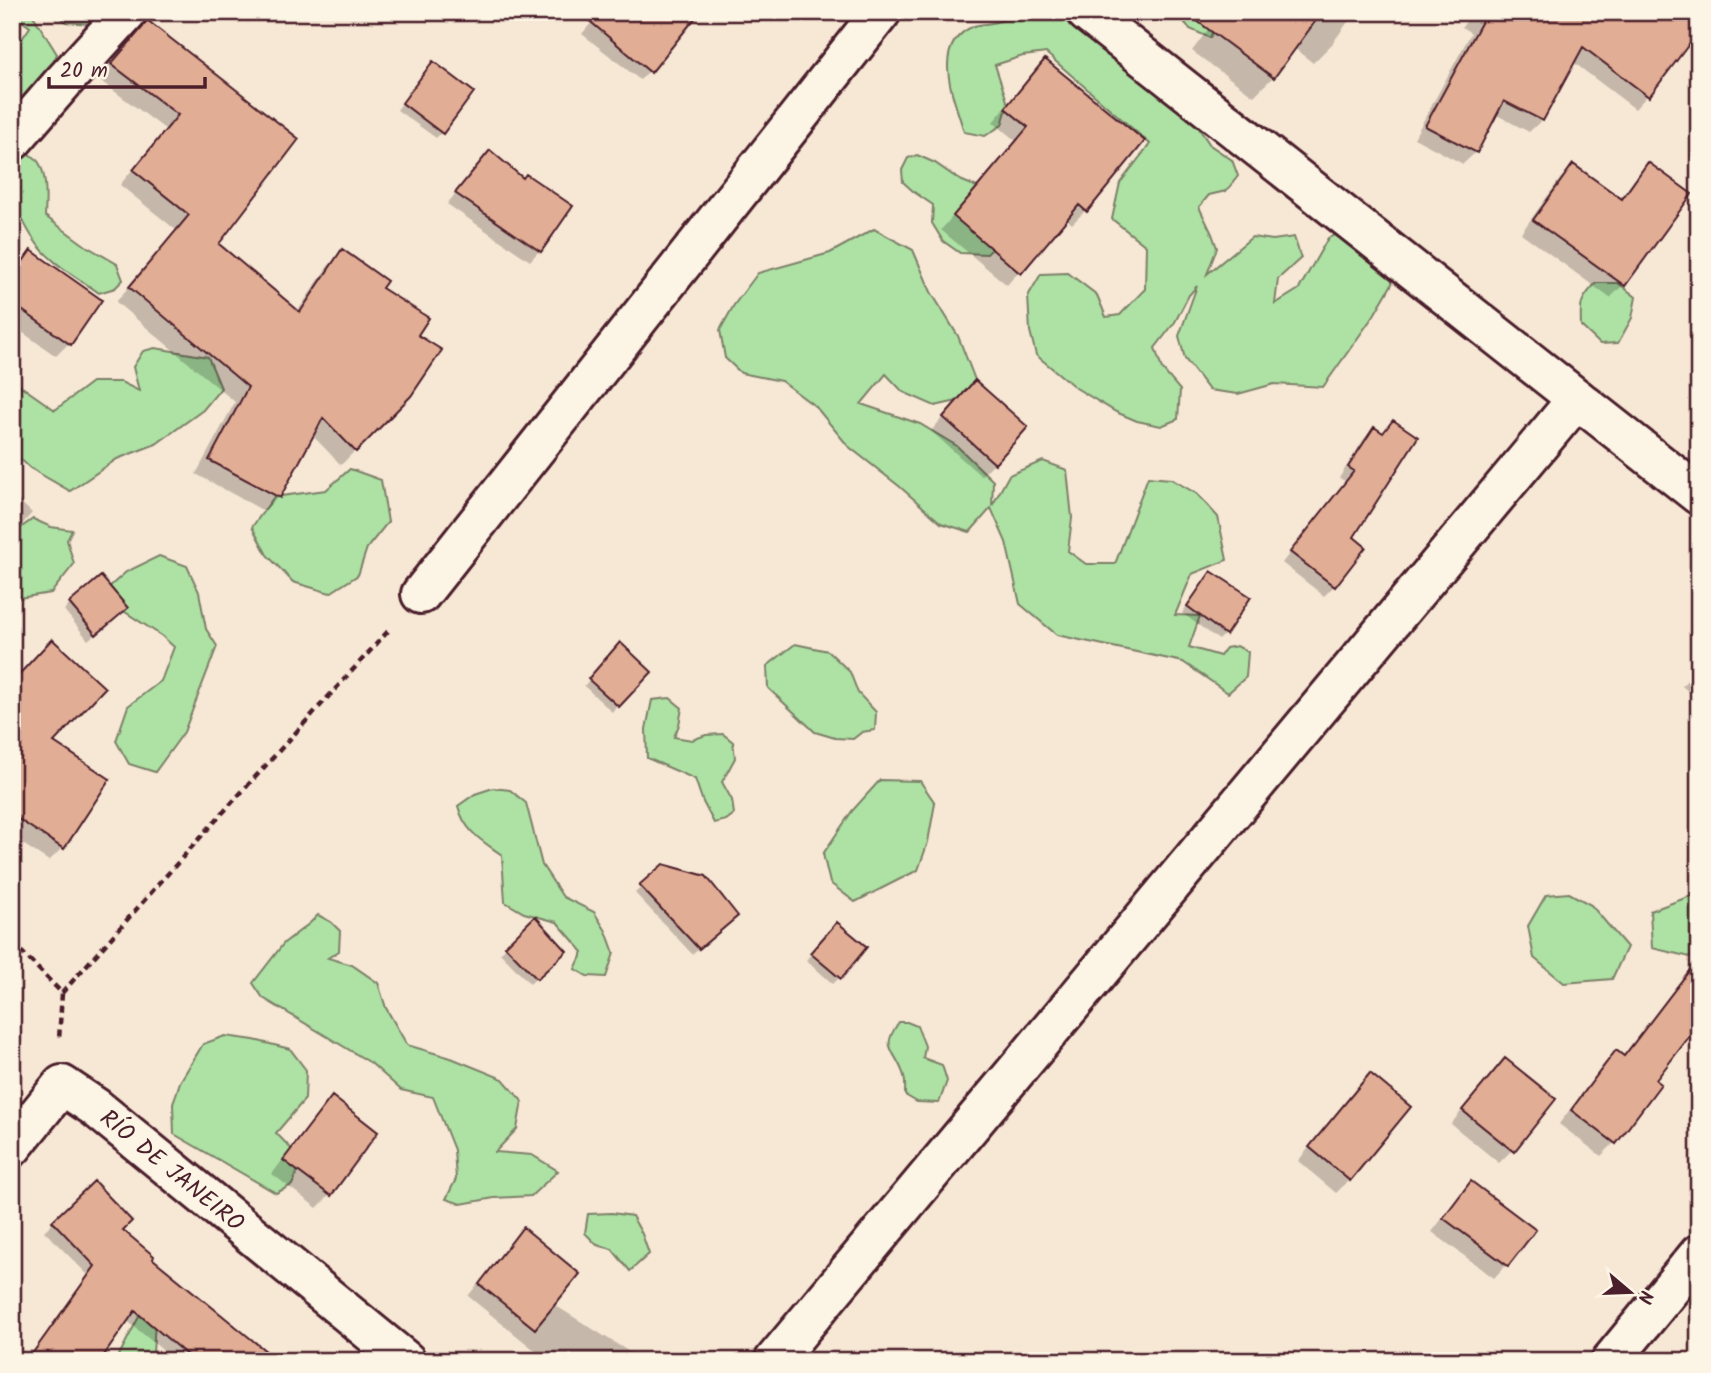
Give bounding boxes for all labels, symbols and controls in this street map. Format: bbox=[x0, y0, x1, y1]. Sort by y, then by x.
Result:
scale bar bbox=[49, 46, 205, 90]
text: 20 m bbox=[60, 55, 108, 88]
street label: RÍO DE JANEIRO bbox=[90, 1100, 252, 1243]
north arrow bbox=[1596, 1258, 1666, 1328]
text: N bbox=[1628, 1286, 1660, 1307]

